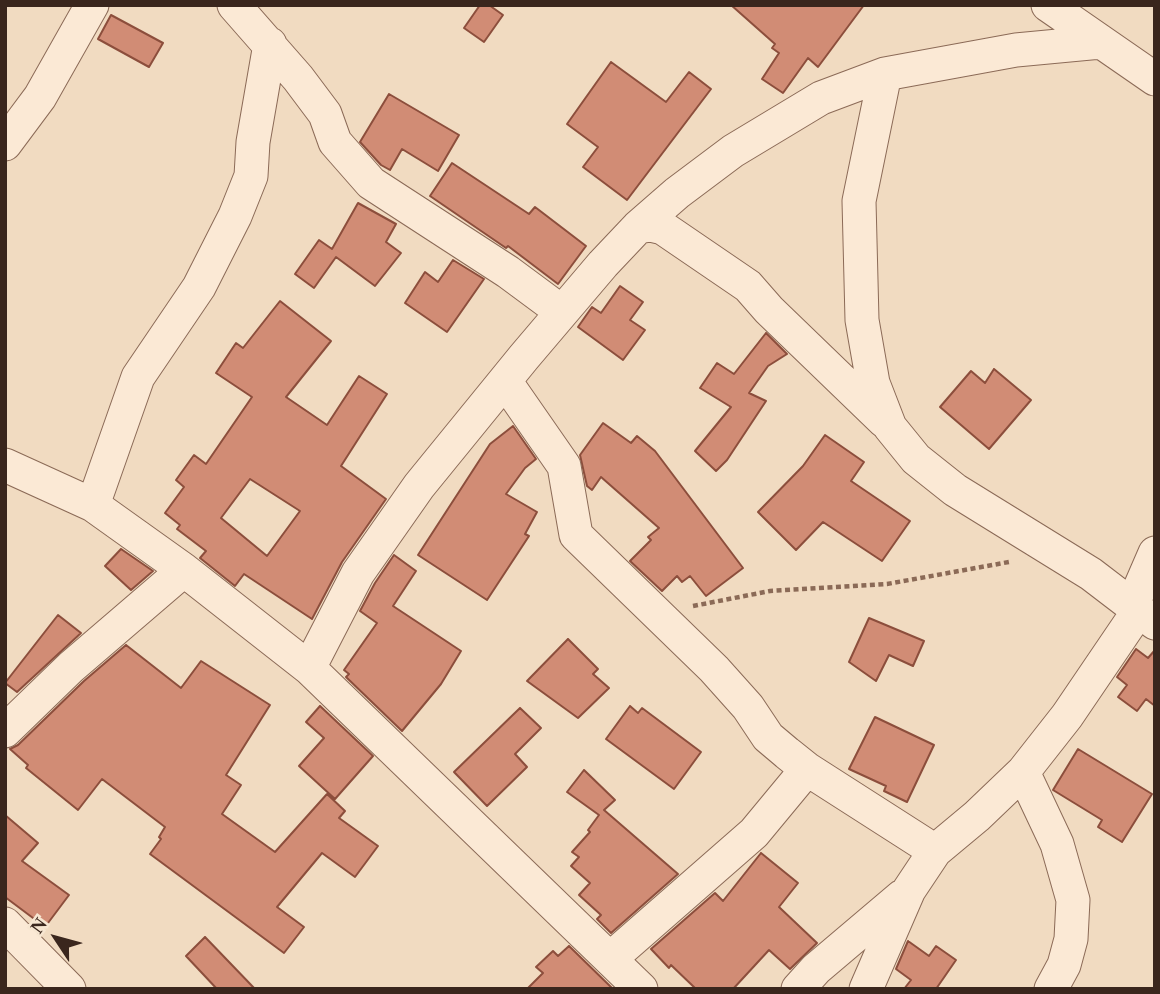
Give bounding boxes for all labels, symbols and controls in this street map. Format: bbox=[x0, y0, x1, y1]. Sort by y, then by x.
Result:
north arrow bbox=[21, 903, 91, 973]
text: N bbox=[26, 914, 51, 937]

